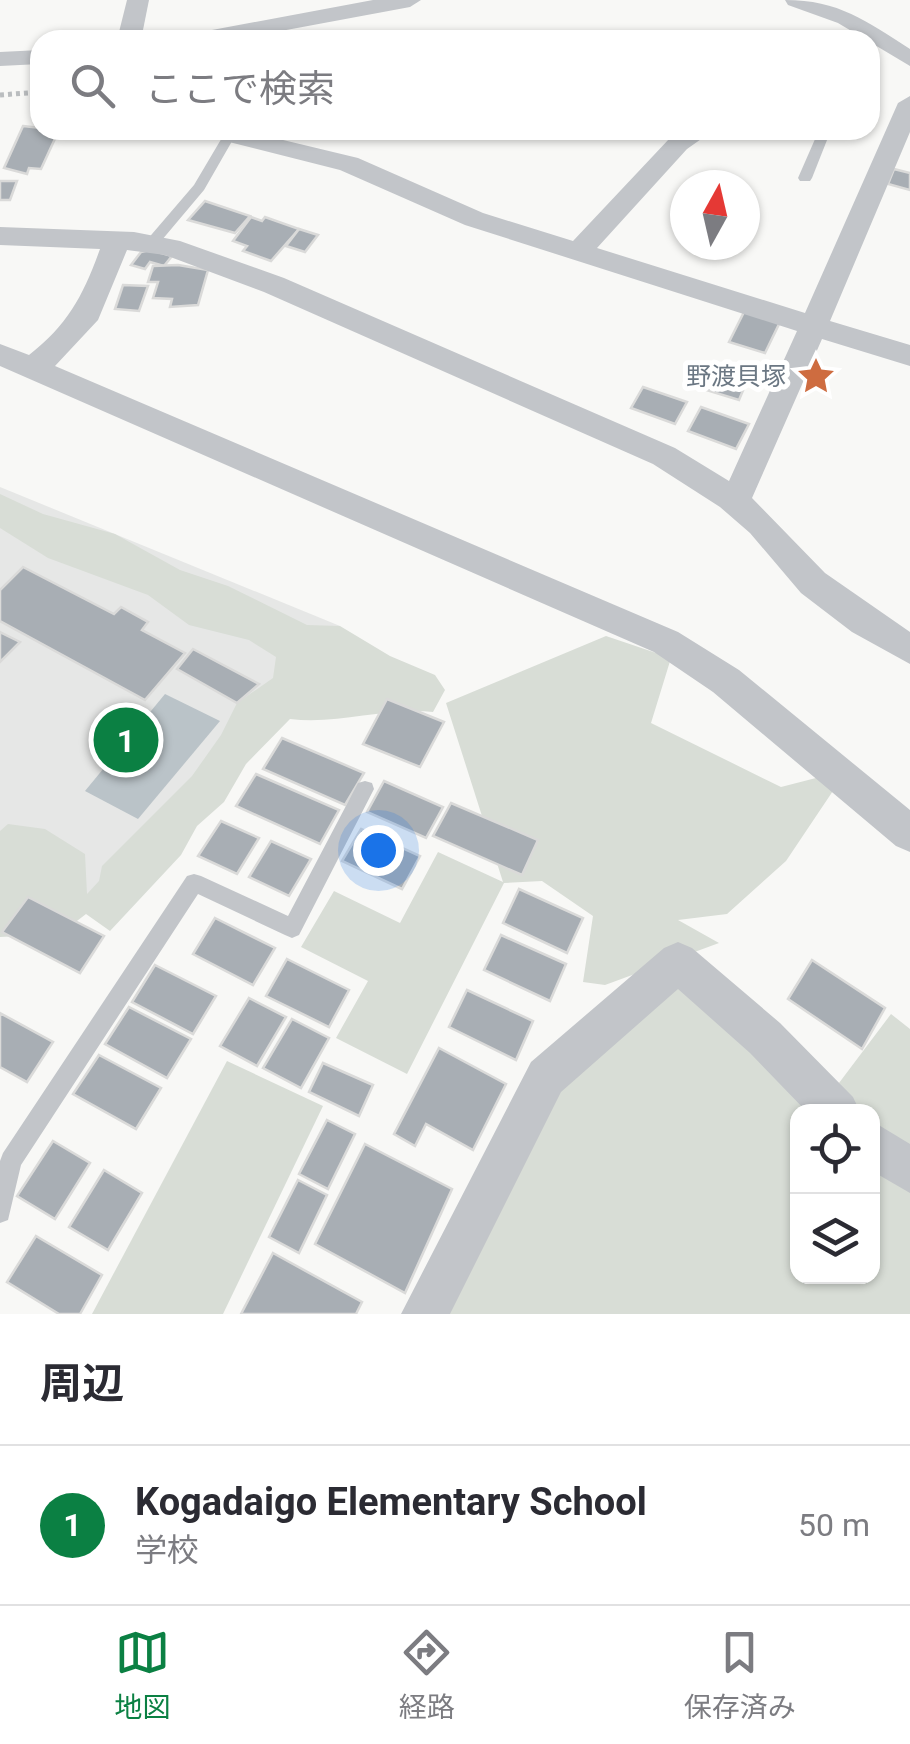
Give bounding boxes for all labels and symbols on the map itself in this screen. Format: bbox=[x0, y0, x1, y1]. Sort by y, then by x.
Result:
north arrow bbox=[670, 170, 760, 260]
place icon: 野渡貝塚 bbox=[795, 355, 837, 397]
place label: 野渡貝塚 bbox=[686, 362, 786, 391]
pin: 1 bbox=[94, 702, 158, 778]
your location bbox=[353, 825, 404, 876]

